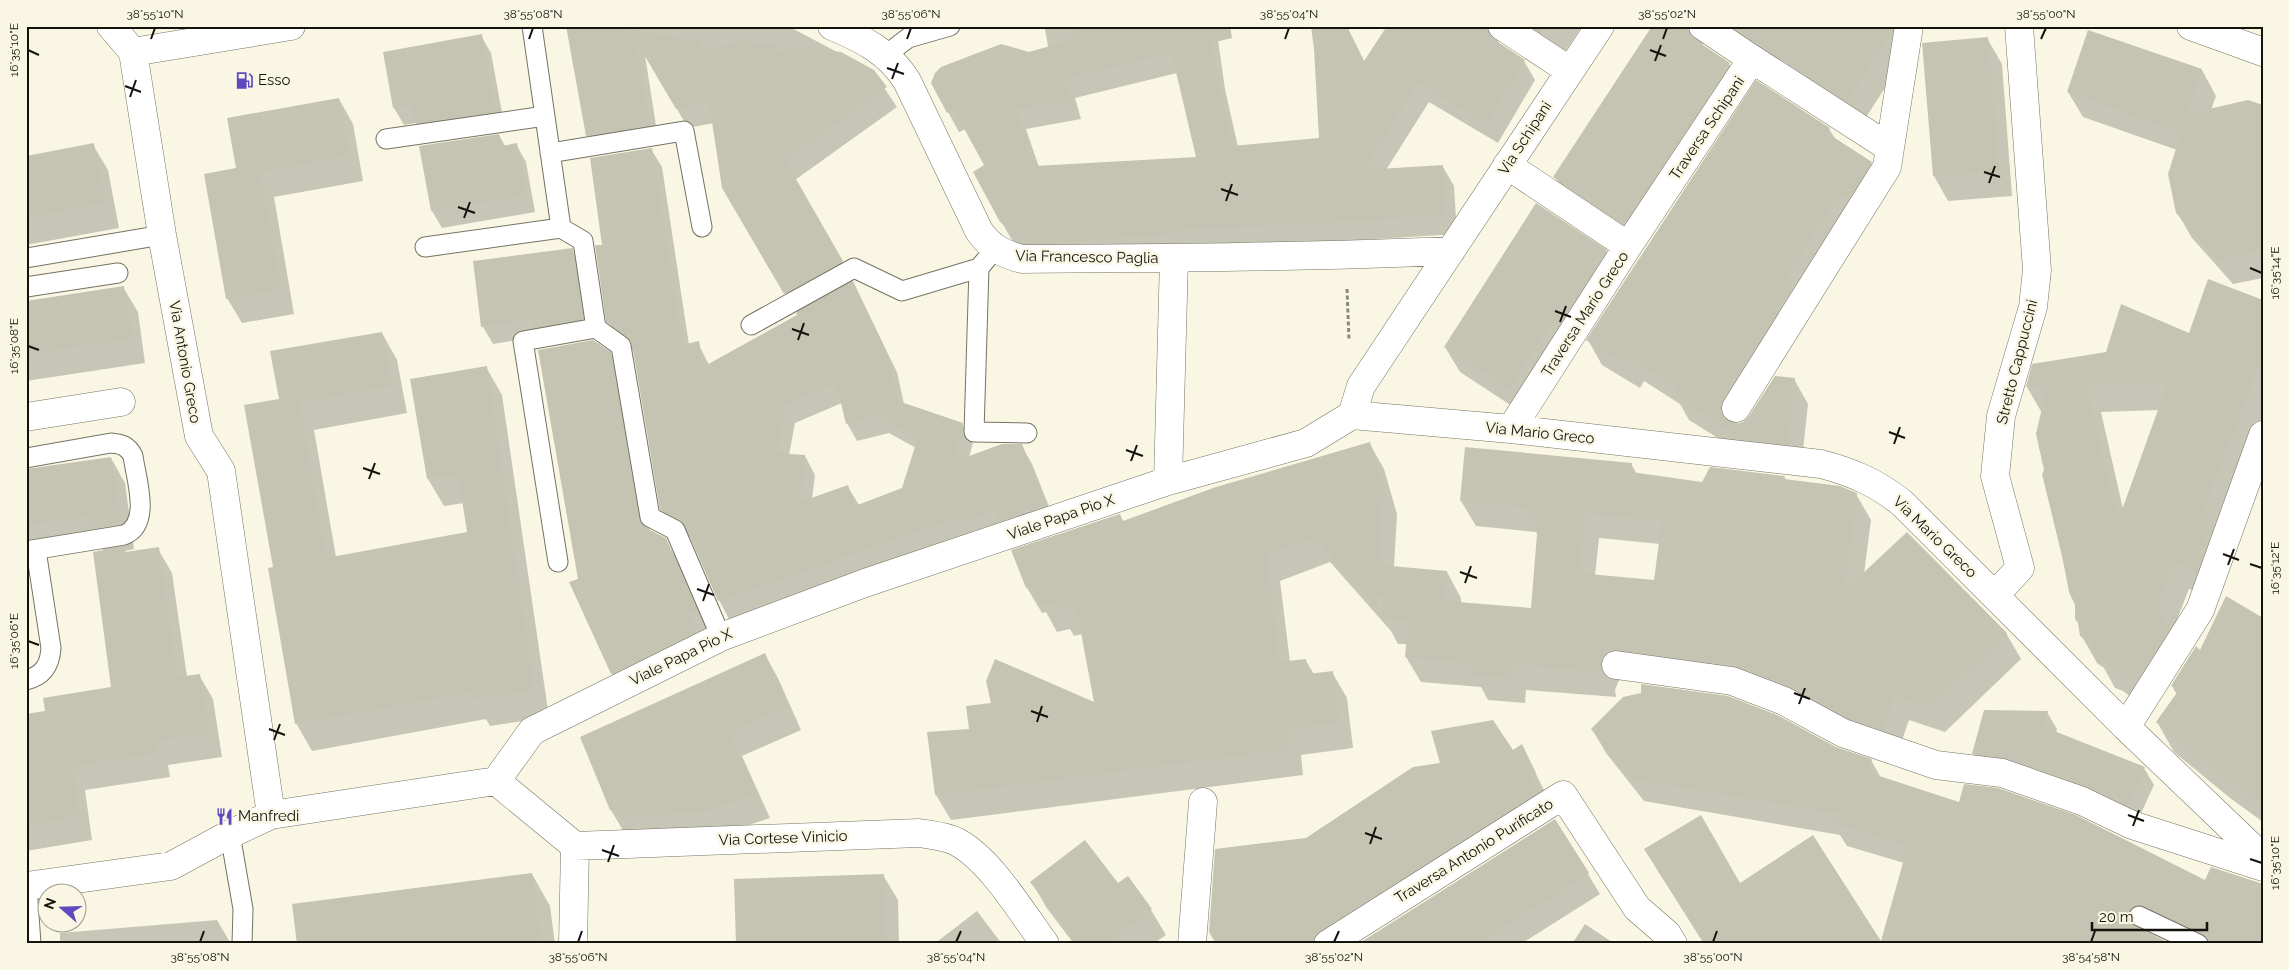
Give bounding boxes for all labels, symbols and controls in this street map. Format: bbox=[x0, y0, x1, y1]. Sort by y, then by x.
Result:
text: 38°55'10"N bbox=[126, 7, 184, 21]
text: 38°55'08"N bbox=[503, 7, 563, 21]
text: 38°55'06"N bbox=[881, 7, 941, 21]
text: 38°55'04"N bbox=[1260, 7, 1318, 21]
text: 38°55'02"N bbox=[1638, 7, 1696, 21]
text: 38°55'00"N bbox=[2016, 7, 2076, 21]
text: 16°35'10"E bbox=[7, 23, 21, 77]
fuel station icon: Esso bbox=[234, 70, 254, 90]
place label: Esso bbox=[258, 71, 291, 89]
street label: Traversa Schipani bbox=[1666, 73, 1748, 183]
street label: Via Schipani bbox=[1495, 98, 1555, 178]
text: 16°35'14"E bbox=[2268, 246, 2282, 300]
street label: Via Francesco Paglia bbox=[1015, 247, 1159, 267]
street label: Traversa Mario Greco bbox=[1538, 248, 1632, 380]
street label: Stretto Cappuccini bbox=[1993, 298, 2041, 426]
street label: Via Antonio Greco bbox=[165, 299, 205, 425]
text: 16°35'08"E bbox=[7, 318, 21, 374]
street label: Via Mario Greco bbox=[1485, 418, 1596, 448]
street label: Viale Papa Pio X bbox=[1005, 490, 1117, 544]
street label: Via Mario Greco bbox=[1889, 492, 1981, 582]
text: 16°35'12"E bbox=[2268, 542, 2282, 594]
text: 16°35'06"E bbox=[7, 613, 21, 669]
street label: Viale Papa Pio X bbox=[627, 624, 736, 690]
street label: Traversa Antonio Purificato bbox=[1391, 795, 1557, 907]
restaurant icon: Manfredi bbox=[214, 806, 234, 826]
place label: Manfredi bbox=[238, 807, 299, 825]
street label: Via Cortese Vinicio bbox=[718, 827, 848, 849]
text: 16°35'10"E bbox=[2268, 836, 2282, 890]
north arrow bbox=[38, 882, 88, 932]
text: N bbox=[40, 896, 59, 911]
scale bar bbox=[2092, 900, 2206, 932]
text: 20 m bbox=[2099, 908, 2134, 926]
text: 38°55'08"N bbox=[170, 950, 230, 964]
text: 38°55'06"N bbox=[548, 950, 608, 964]
text: 38°55'04"N bbox=[927, 950, 985, 964]
text: 38°55'02"N bbox=[1305, 950, 1363, 964]
text: 38°55'00"N bbox=[1683, 950, 1743, 964]
text: 38°54'58"N bbox=[2062, 950, 2120, 964]

